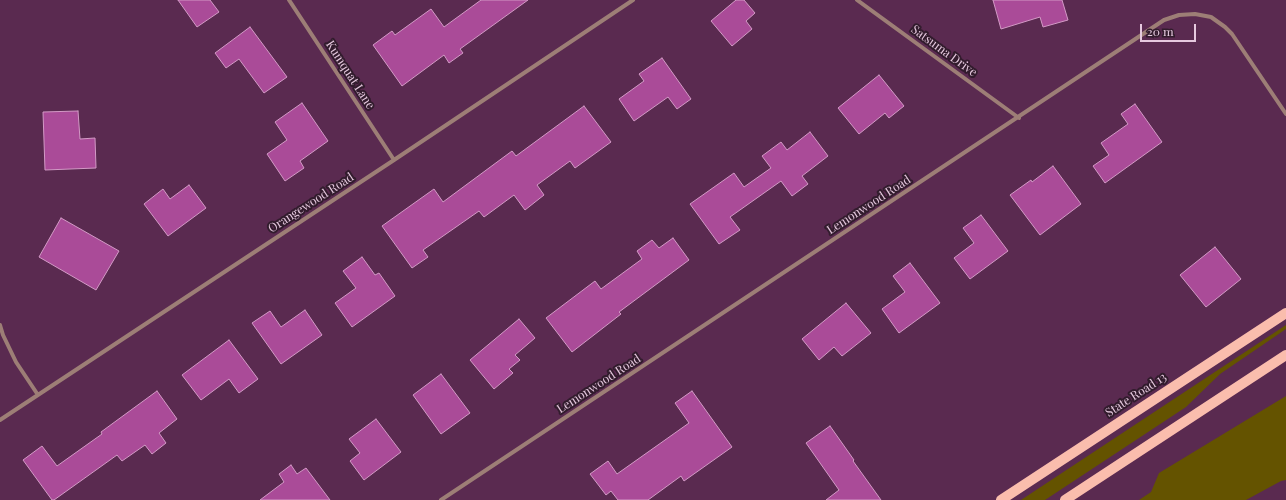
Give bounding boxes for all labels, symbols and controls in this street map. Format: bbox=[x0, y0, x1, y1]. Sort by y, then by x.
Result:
scale bar bbox=[1142, 16, 1198, 42]
street label: Satsuma Drive bbox=[908, 22, 980, 80]
text: 20 m bbox=[1147, 23, 1174, 39]
street label: Kumquat Lane bbox=[323, 38, 377, 112]
street label: Orangewood Road bbox=[266, 170, 356, 236]
street label: Lemonwood Road bbox=[824, 173, 914, 237]
street label: Lemonwood Road bbox=[554, 352, 644, 416]
street label: State Road 13 bbox=[1103, 370, 1169, 420]

